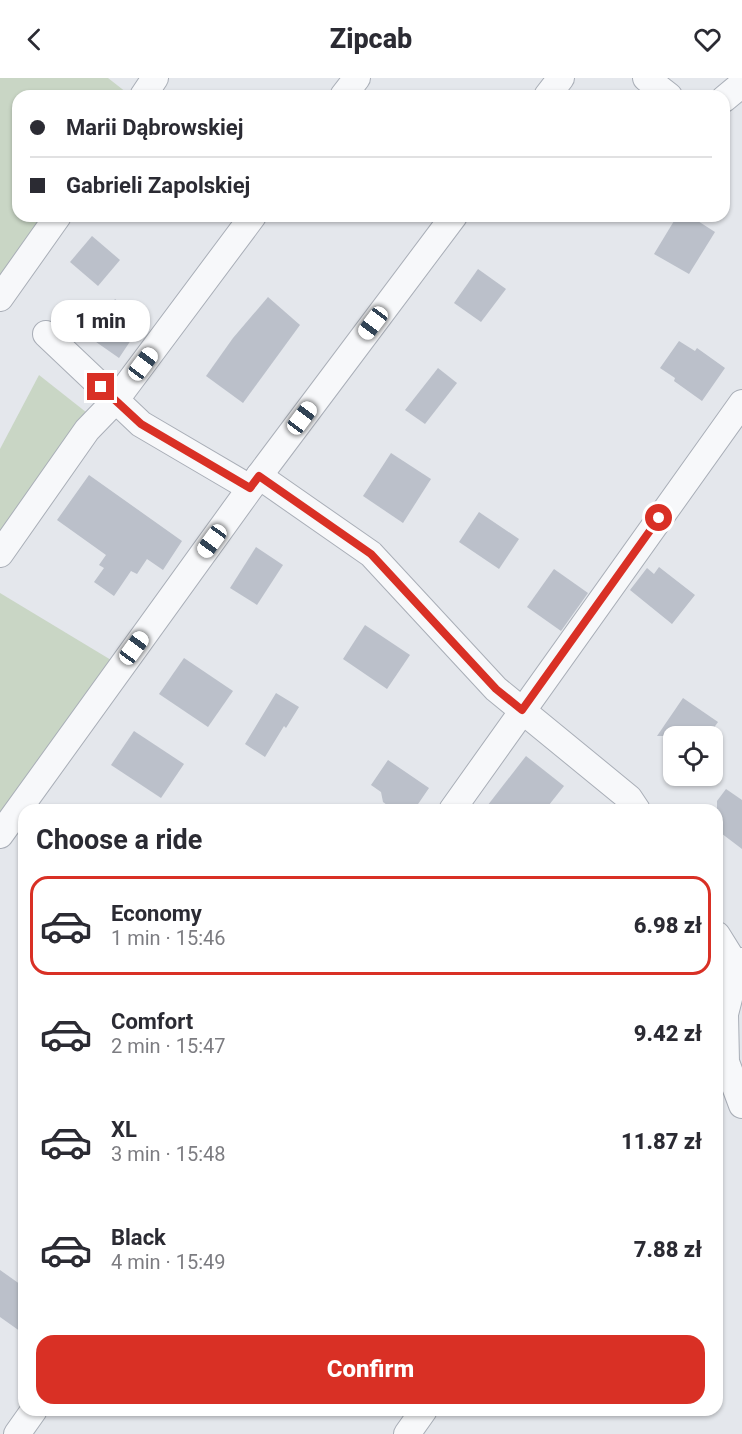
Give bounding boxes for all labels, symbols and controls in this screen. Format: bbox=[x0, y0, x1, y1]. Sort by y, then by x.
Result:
icon: back bbox=[18, 23, 51, 56]
text: Zipcab bbox=[330, 23, 412, 55]
icon: heart bbox=[691, 23, 724, 56]
text: Marii Dąbrowskiej bbox=[66, 115, 243, 140]
text: Gabrieli Zapolskiej bbox=[66, 173, 250, 198]
callout: 1 min bbox=[51, 300, 150, 342]
car bbox=[355, 303, 391, 343]
text: 1 min bbox=[75, 309, 126, 333]
car bbox=[125, 344, 161, 384]
route end bbox=[87, 373, 114, 400]
car bbox=[284, 398, 320, 438]
route start bbox=[645, 504, 672, 531]
car bbox=[194, 521, 230, 561]
car bbox=[116, 628, 152, 668]
map controls bbox=[663, 726, 723, 786]
button: locate bbox=[663, 726, 723, 786]
text: Choose a ride bbox=[36, 824, 202, 856]
icon: car bbox=[39, 899, 93, 953]
text: Economy bbox=[111, 901, 202, 926]
text: 6.98 zł bbox=[634, 913, 702, 938]
text: 1 min · 15:46 bbox=[111, 926, 226, 950]
icon: car bbox=[39, 1007, 93, 1061]
text: Comfort bbox=[111, 1009, 193, 1034]
text: 9.42 zł bbox=[634, 1021, 702, 1046]
text: 2 min · 15:47 bbox=[111, 1034, 226, 1058]
icon: car bbox=[39, 1115, 93, 1169]
text: XL bbox=[111, 1117, 137, 1142]
text: 11.87 zł bbox=[621, 1129, 702, 1154]
text: 3 min · 15:48 bbox=[111, 1142, 226, 1166]
icon: car bbox=[39, 1223, 93, 1277]
text: Black bbox=[111, 1225, 166, 1250]
text: 7.88 zł bbox=[634, 1237, 702, 1262]
text: 4 min · 15:49 bbox=[111, 1250, 226, 1274]
button: Confirm bbox=[36, 1335, 705, 1404]

